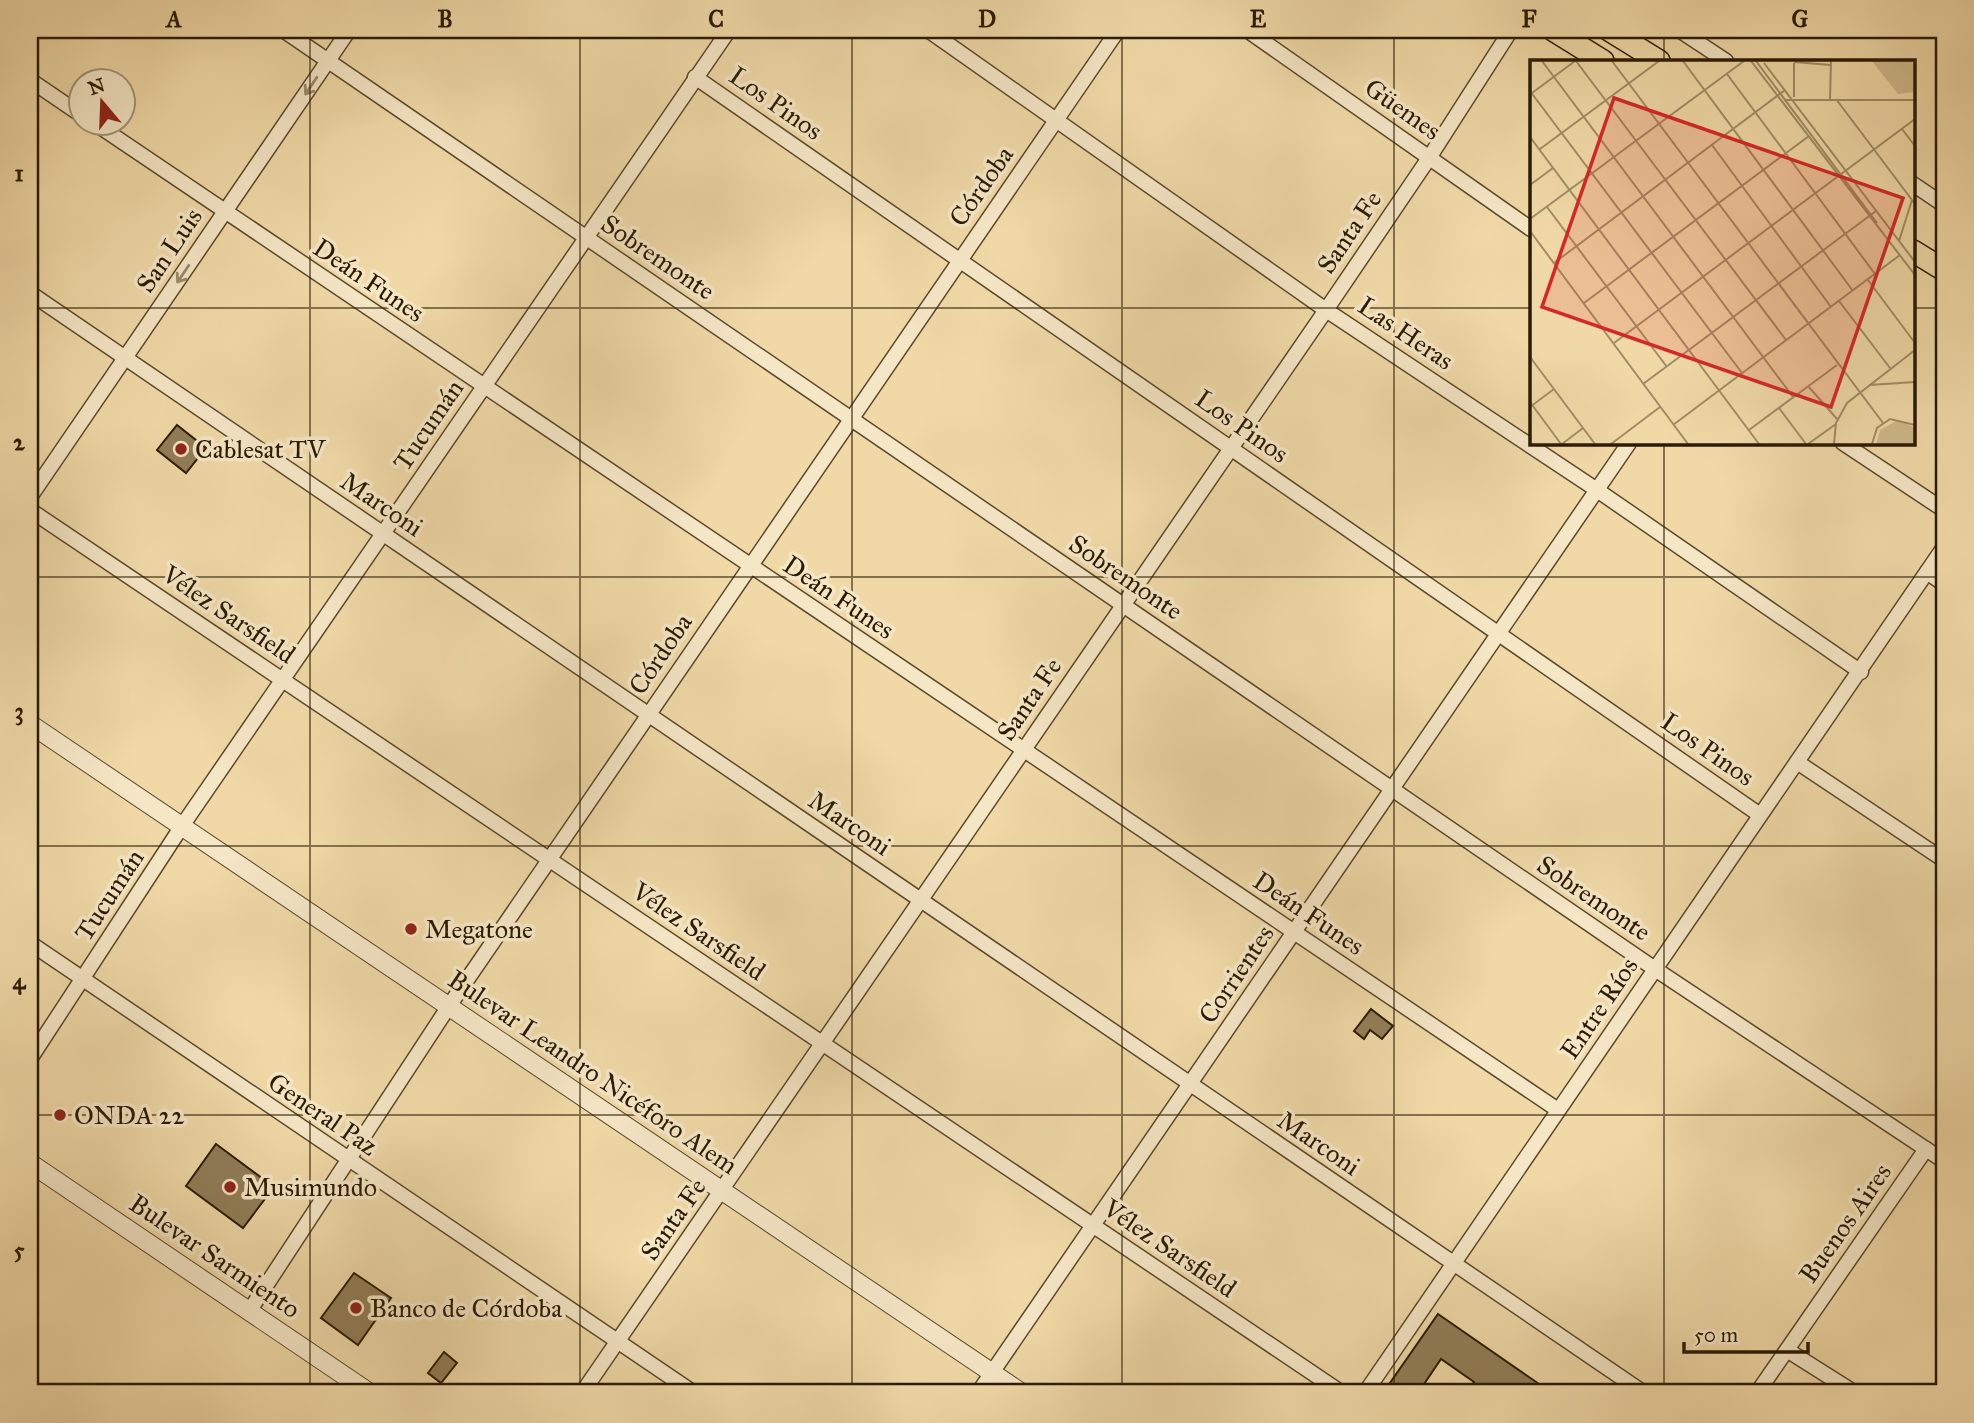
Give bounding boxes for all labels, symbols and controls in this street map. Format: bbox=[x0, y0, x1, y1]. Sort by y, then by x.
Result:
text: A bbox=[164, 5, 182, 33]
text: B bbox=[437, 5, 453, 33]
text: C bbox=[708, 5, 724, 33]
text: D bbox=[978, 5, 996, 33]
text: E bbox=[1250, 5, 1267, 33]
text: F bbox=[1521, 5, 1537, 33]
text: G bbox=[1792, 5, 1809, 33]
street label: Los Pinos bbox=[723, 59, 829, 147]
inset map bbox=[1530, 60, 1914, 444]
north arrow bbox=[66, 66, 136, 136]
street label: Güemes bbox=[1359, 71, 1447, 147]
text: N bbox=[85, 73, 108, 100]
one-way arrow bbox=[304, 76, 318, 95]
street label: Córdoba bbox=[942, 140, 1020, 232]
text: 1 bbox=[14, 159, 24, 187]
street label: Santa Fe bbox=[1310, 184, 1388, 279]
street label: San Luis bbox=[129, 202, 209, 298]
street label: Sobremonte bbox=[595, 207, 721, 307]
street label: Deán Funes bbox=[307, 231, 431, 329]
one-way arrow bbox=[175, 264, 190, 283]
street label: Las Heras bbox=[1352, 289, 1460, 377]
street label: Tucumán bbox=[386, 373, 470, 477]
street label: Los Pinos bbox=[1189, 382, 1295, 470]
text: 2 bbox=[13, 428, 25, 456]
place label: Cablesat TV bbox=[195, 433, 326, 465]
marker: Cablesat TV bbox=[173, 441, 189, 457]
street label: Marconi bbox=[335, 465, 429, 543]
street label: Sobremonte bbox=[1063, 527, 1189, 627]
street label: Deán Funes bbox=[777, 548, 901, 646]
street label: Vélez Sarsfield bbox=[156, 557, 302, 670]
street label: Córdoba bbox=[621, 608, 699, 700]
street label: Santa Fe bbox=[990, 651, 1068, 746]
text: 3 bbox=[14, 697, 24, 726]
street label: Los Pinos bbox=[1655, 705, 1761, 793]
street label: Marconi bbox=[803, 784, 897, 862]
street label: Tucumán bbox=[68, 843, 150, 947]
street label: Sobremonte bbox=[1531, 848, 1657, 948]
street label: Deán Funes bbox=[1247, 864, 1371, 962]
street label: Vélez Sarsfield bbox=[626, 874, 772, 987]
place label: Megatone bbox=[425, 913, 533, 945]
street label: Corrientes bbox=[1191, 919, 1281, 1029]
marker: Megatone bbox=[403, 921, 419, 937]
street label: Entre Ríos bbox=[1553, 951, 1645, 1065]
street label: Bulevar Leandro Nicéforo Alem bbox=[442, 963, 744, 1181]
text: 4 bbox=[13, 967, 27, 995]
street label: General Paz bbox=[262, 1066, 384, 1162]
place label: ONDA 22 bbox=[74, 1099, 184, 1131]
street label: Marconi bbox=[1272, 1104, 1366, 1182]
marker: ONDA 22 bbox=[52, 1107, 68, 1123]
street label: Buenos Aires bbox=[1792, 1157, 1898, 1289]
place label: Musimundo bbox=[244, 1171, 377, 1203]
street label: Santa Fe bbox=[633, 1172, 713, 1266]
marker: Musimundo bbox=[222, 1179, 238, 1195]
street label: Bulevar Sarmiento bbox=[123, 1187, 307, 1325]
street label: Vélez Sarsfield bbox=[1097, 1191, 1243, 1304]
text: 5 bbox=[14, 1236, 25, 1264]
place label: Banco de Córdoba bbox=[370, 1292, 562, 1324]
marker: Banco de Córdoba bbox=[348, 1300, 364, 1316]
scale bar bbox=[1684, 1311, 1808, 1355]
text: 50 m bbox=[1694, 1322, 1739, 1348]

